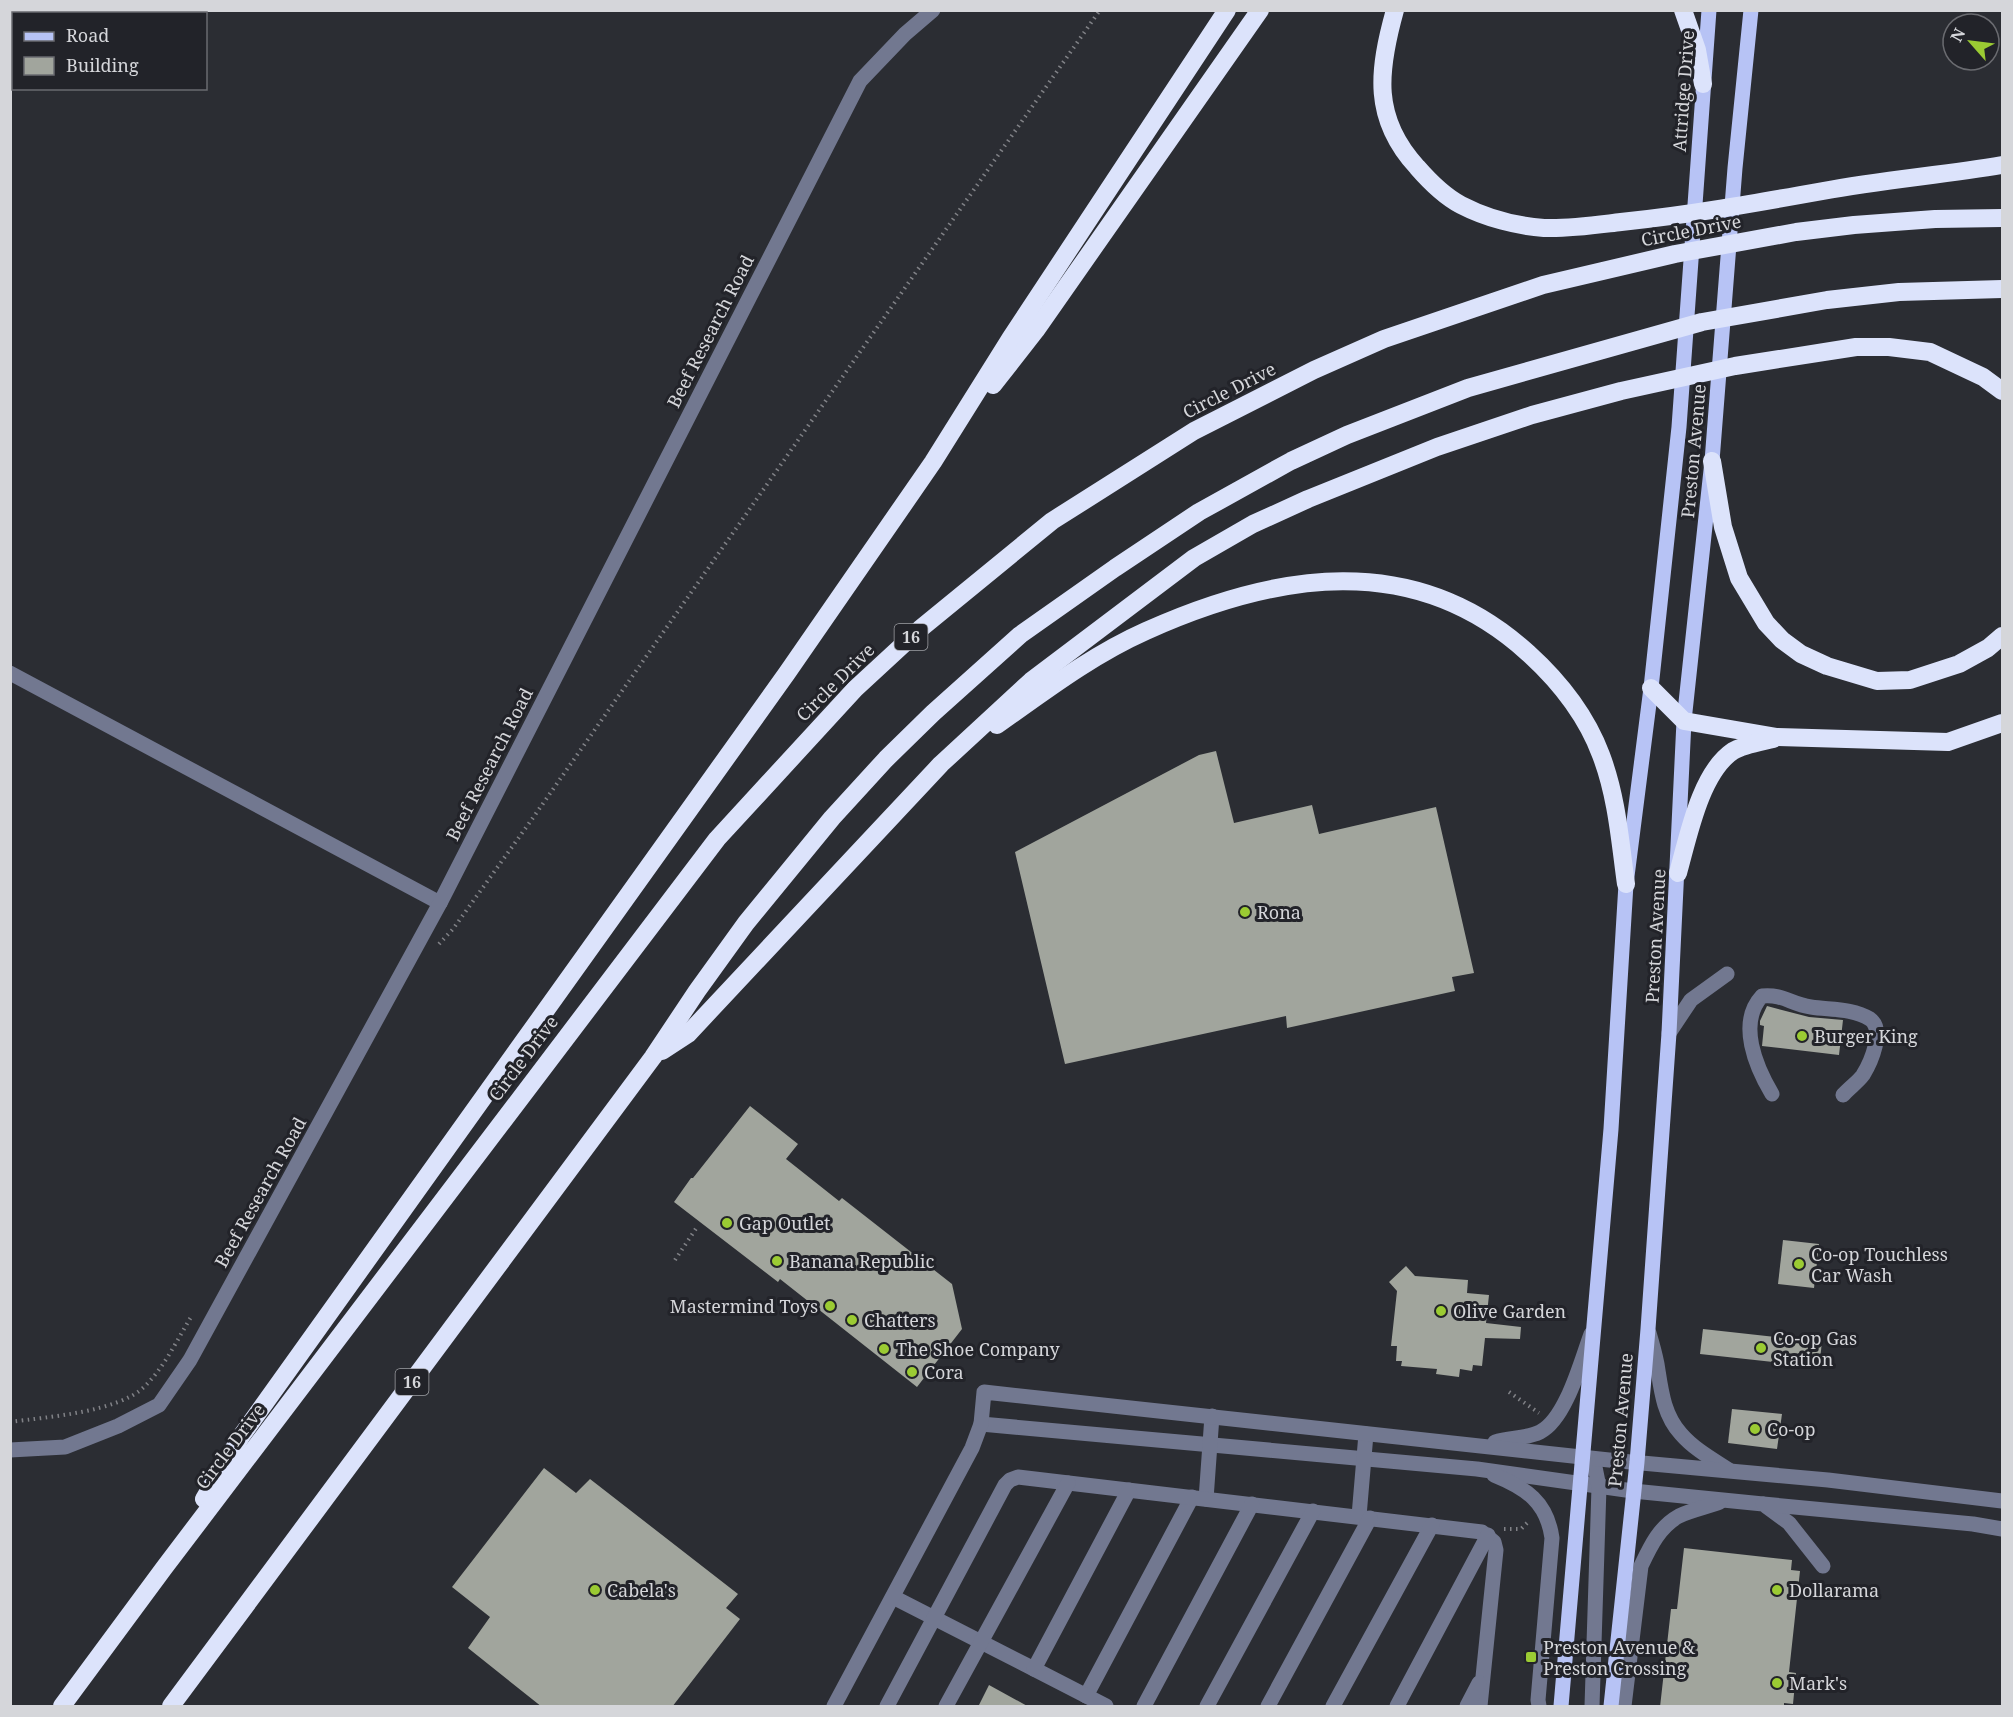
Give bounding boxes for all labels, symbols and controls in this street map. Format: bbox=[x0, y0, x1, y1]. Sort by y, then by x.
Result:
legend bbox=[12, 12, 207, 90]
north arrow bbox=[1941, 12, 2001, 72]
text: Road bbox=[66, 23, 109, 47]
text: N bbox=[1945, 24, 1971, 46]
street label: Attridge Drive bbox=[1667, 29, 1699, 153]
text: Building bbox=[66, 53, 139, 77]
street label: Circle Drive bbox=[1639, 209, 1743, 251]
street label: Beef Research Road bbox=[661, 250, 759, 412]
street label: Circle Drive bbox=[1178, 356, 1280, 424]
street label: Preston Avenue bbox=[1675, 383, 1711, 519]
road number: 16 bbox=[894, 624, 928, 650]
street label: Circle Drive bbox=[791, 638, 879, 726]
street label: Beef Research Road bbox=[440, 683, 538, 845]
street label: Preston Avenue bbox=[1639, 868, 1671, 1004]
place label: Rona bbox=[1257, 900, 1301, 924]
marker: Rona bbox=[1238, 905, 1252, 919]
street label: Circle Drive bbox=[483, 1010, 563, 1106]
place label: Burger King bbox=[1814, 1024, 1918, 1048]
marker: Burger King bbox=[1795, 1029, 1809, 1043]
street label: Beef Research Road bbox=[209, 1112, 311, 1272]
place label: Gap Outlet bbox=[739, 1211, 830, 1235]
marker: Gap Outlet bbox=[720, 1216, 734, 1230]
place label: Co-op Touchless Car Wash bbox=[1811, 1242, 1948, 1287]
place label: Banana Republic bbox=[789, 1249, 934, 1273]
marker: Banana Republic bbox=[770, 1254, 784, 1268]
marker: Co-op Touchless Car Wash bbox=[1792, 1257, 1806, 1271]
place label: Mastermind Toys bbox=[670, 1294, 818, 1318]
marker: Mastermind Toys bbox=[823, 1299, 837, 1313]
place label: Olive Garden bbox=[1453, 1299, 1567, 1323]
marker: Olive Garden bbox=[1434, 1304, 1448, 1318]
place label: Chatters bbox=[864, 1308, 936, 1332]
marker: Chatters bbox=[845, 1313, 859, 1327]
place label: Co-op Gas Station bbox=[1773, 1326, 1857, 1371]
place label: The Shoe Company bbox=[896, 1337, 1061, 1361]
marker: Co-op Gas Station bbox=[1754, 1341, 1768, 1355]
marker: The Shoe Company bbox=[877, 1342, 891, 1356]
street label: Preston Avenue bbox=[1602, 1352, 1638, 1488]
place label: Cora bbox=[924, 1360, 964, 1384]
marker: Cora bbox=[905, 1365, 919, 1379]
road number: 16 bbox=[396, 1369, 428, 1395]
street label: Circle Drive bbox=[190, 1398, 270, 1494]
place label: Co-op bbox=[1767, 1417, 1815, 1441]
marker: Co-op bbox=[1748, 1422, 1762, 1436]
place label: Cabela's bbox=[607, 1578, 676, 1602]
place label: Dollarama bbox=[1789, 1578, 1879, 1602]
marker: Cabela's bbox=[588, 1583, 602, 1597]
marker: Dollarama bbox=[1770, 1583, 1784, 1597]
place label: Preston Avenue & Preston Crossing bbox=[1543, 1635, 1696, 1680]
marker: Preston Avenue & Preston Crossing bbox=[1524, 1650, 1538, 1664]
place label: Mark's bbox=[1789, 1671, 1847, 1695]
marker: Mark's bbox=[1770, 1676, 1784, 1690]

